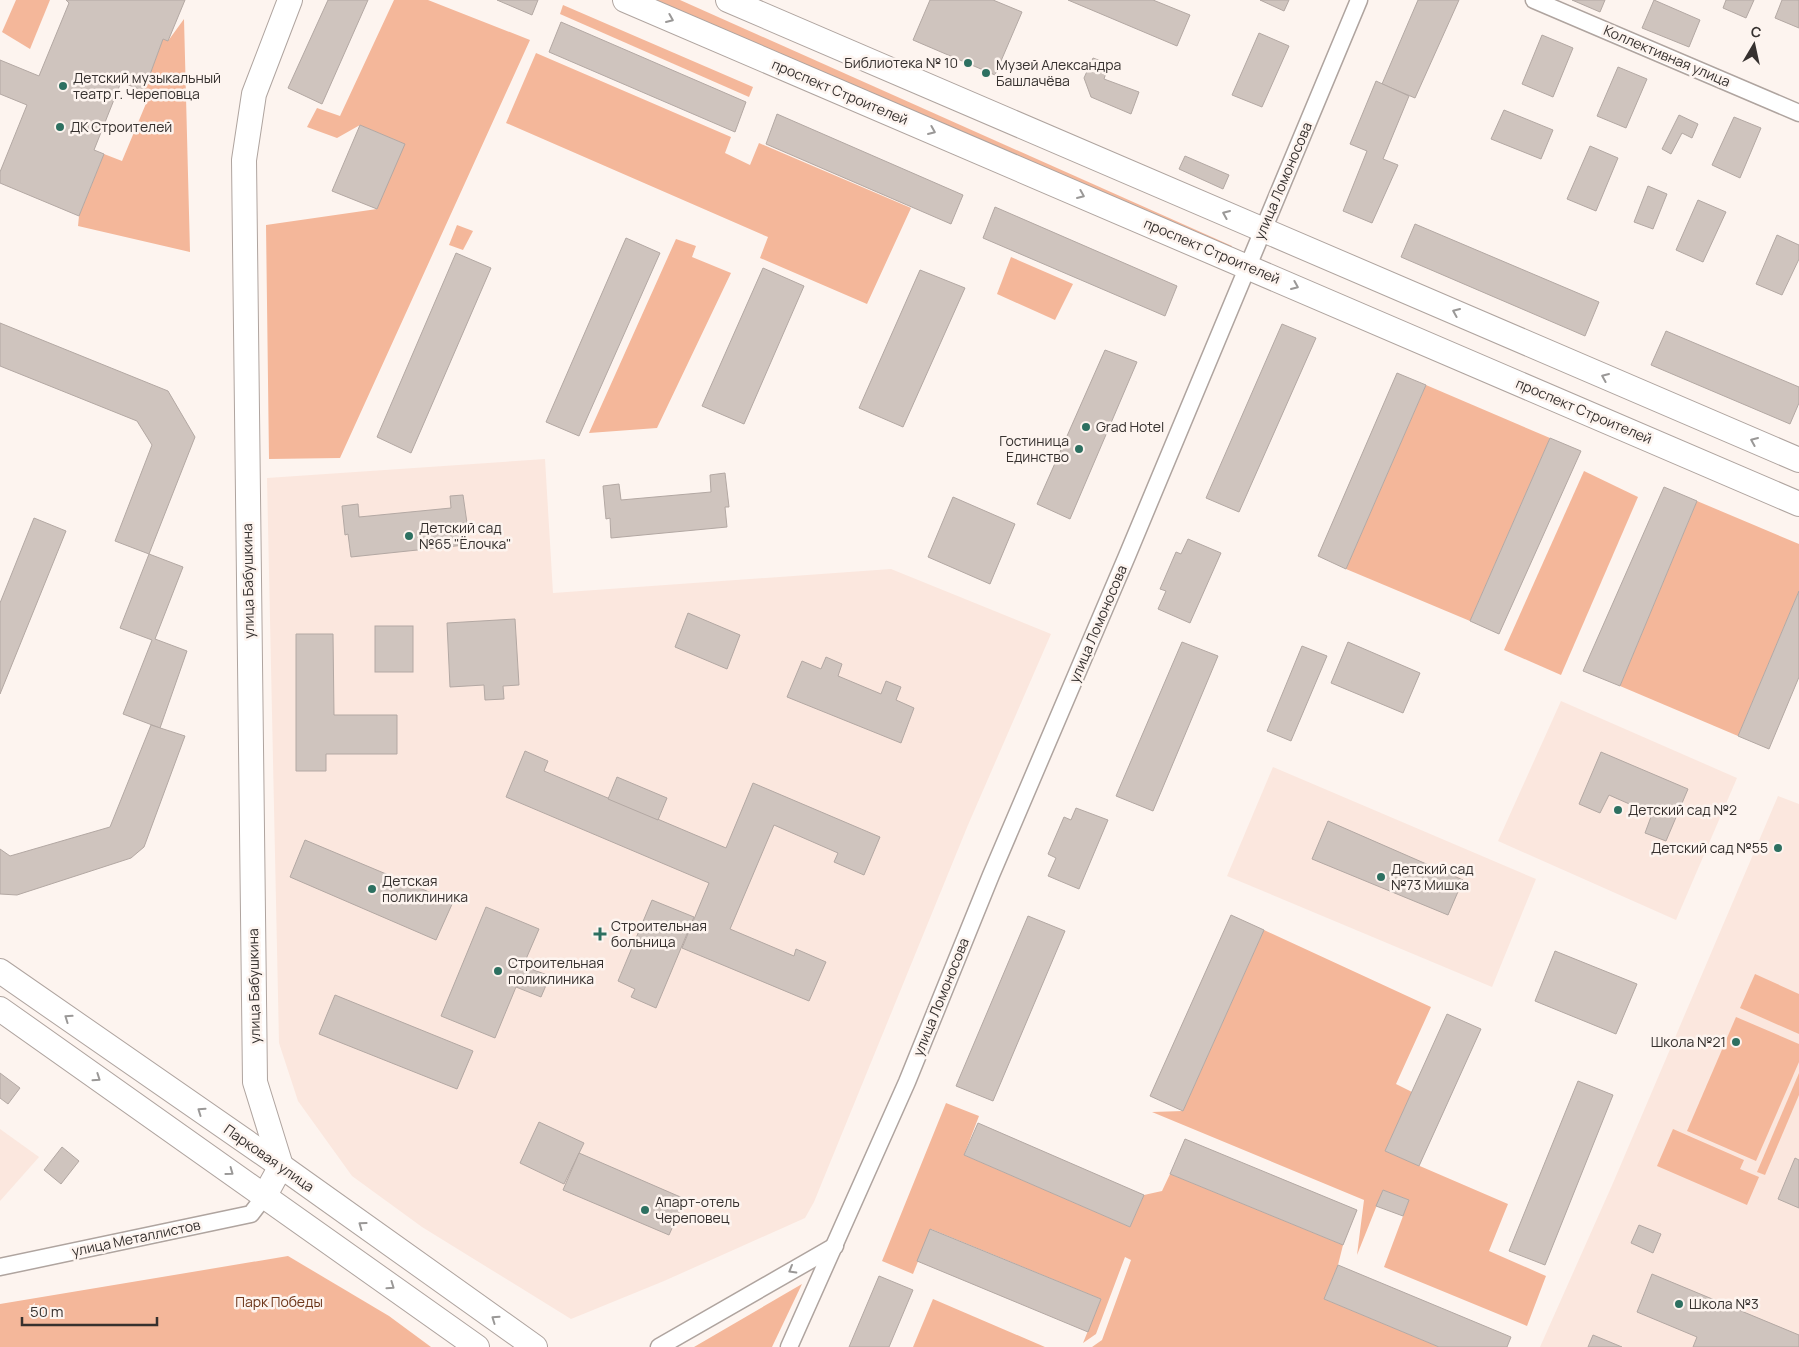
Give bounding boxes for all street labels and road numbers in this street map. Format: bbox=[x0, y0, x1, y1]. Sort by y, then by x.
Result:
street label: Коллективная улица bbox=[1601, 20, 1733, 91]
street label: проспект Строителей bbox=[769, 54, 911, 129]
street label: улица Ломоносова bbox=[1249, 119, 1316, 243]
street label: проспект Строителей bbox=[1141, 213, 1283, 288]
street label: проспект Строителей bbox=[1513, 373, 1655, 448]
street label: улица Бабушкина bbox=[237, 523, 258, 639]
street label: улица Ломоносова bbox=[1064, 562, 1131, 686]
street label: улица Бабушкина bbox=[243, 928, 264, 1044]
street label: улица Ломоносова bbox=[908, 935, 973, 1059]
street label: Парковая улица bbox=[220, 1119, 318, 1196]
street label: улица Металлистов bbox=[70, 1214, 203, 1260]

